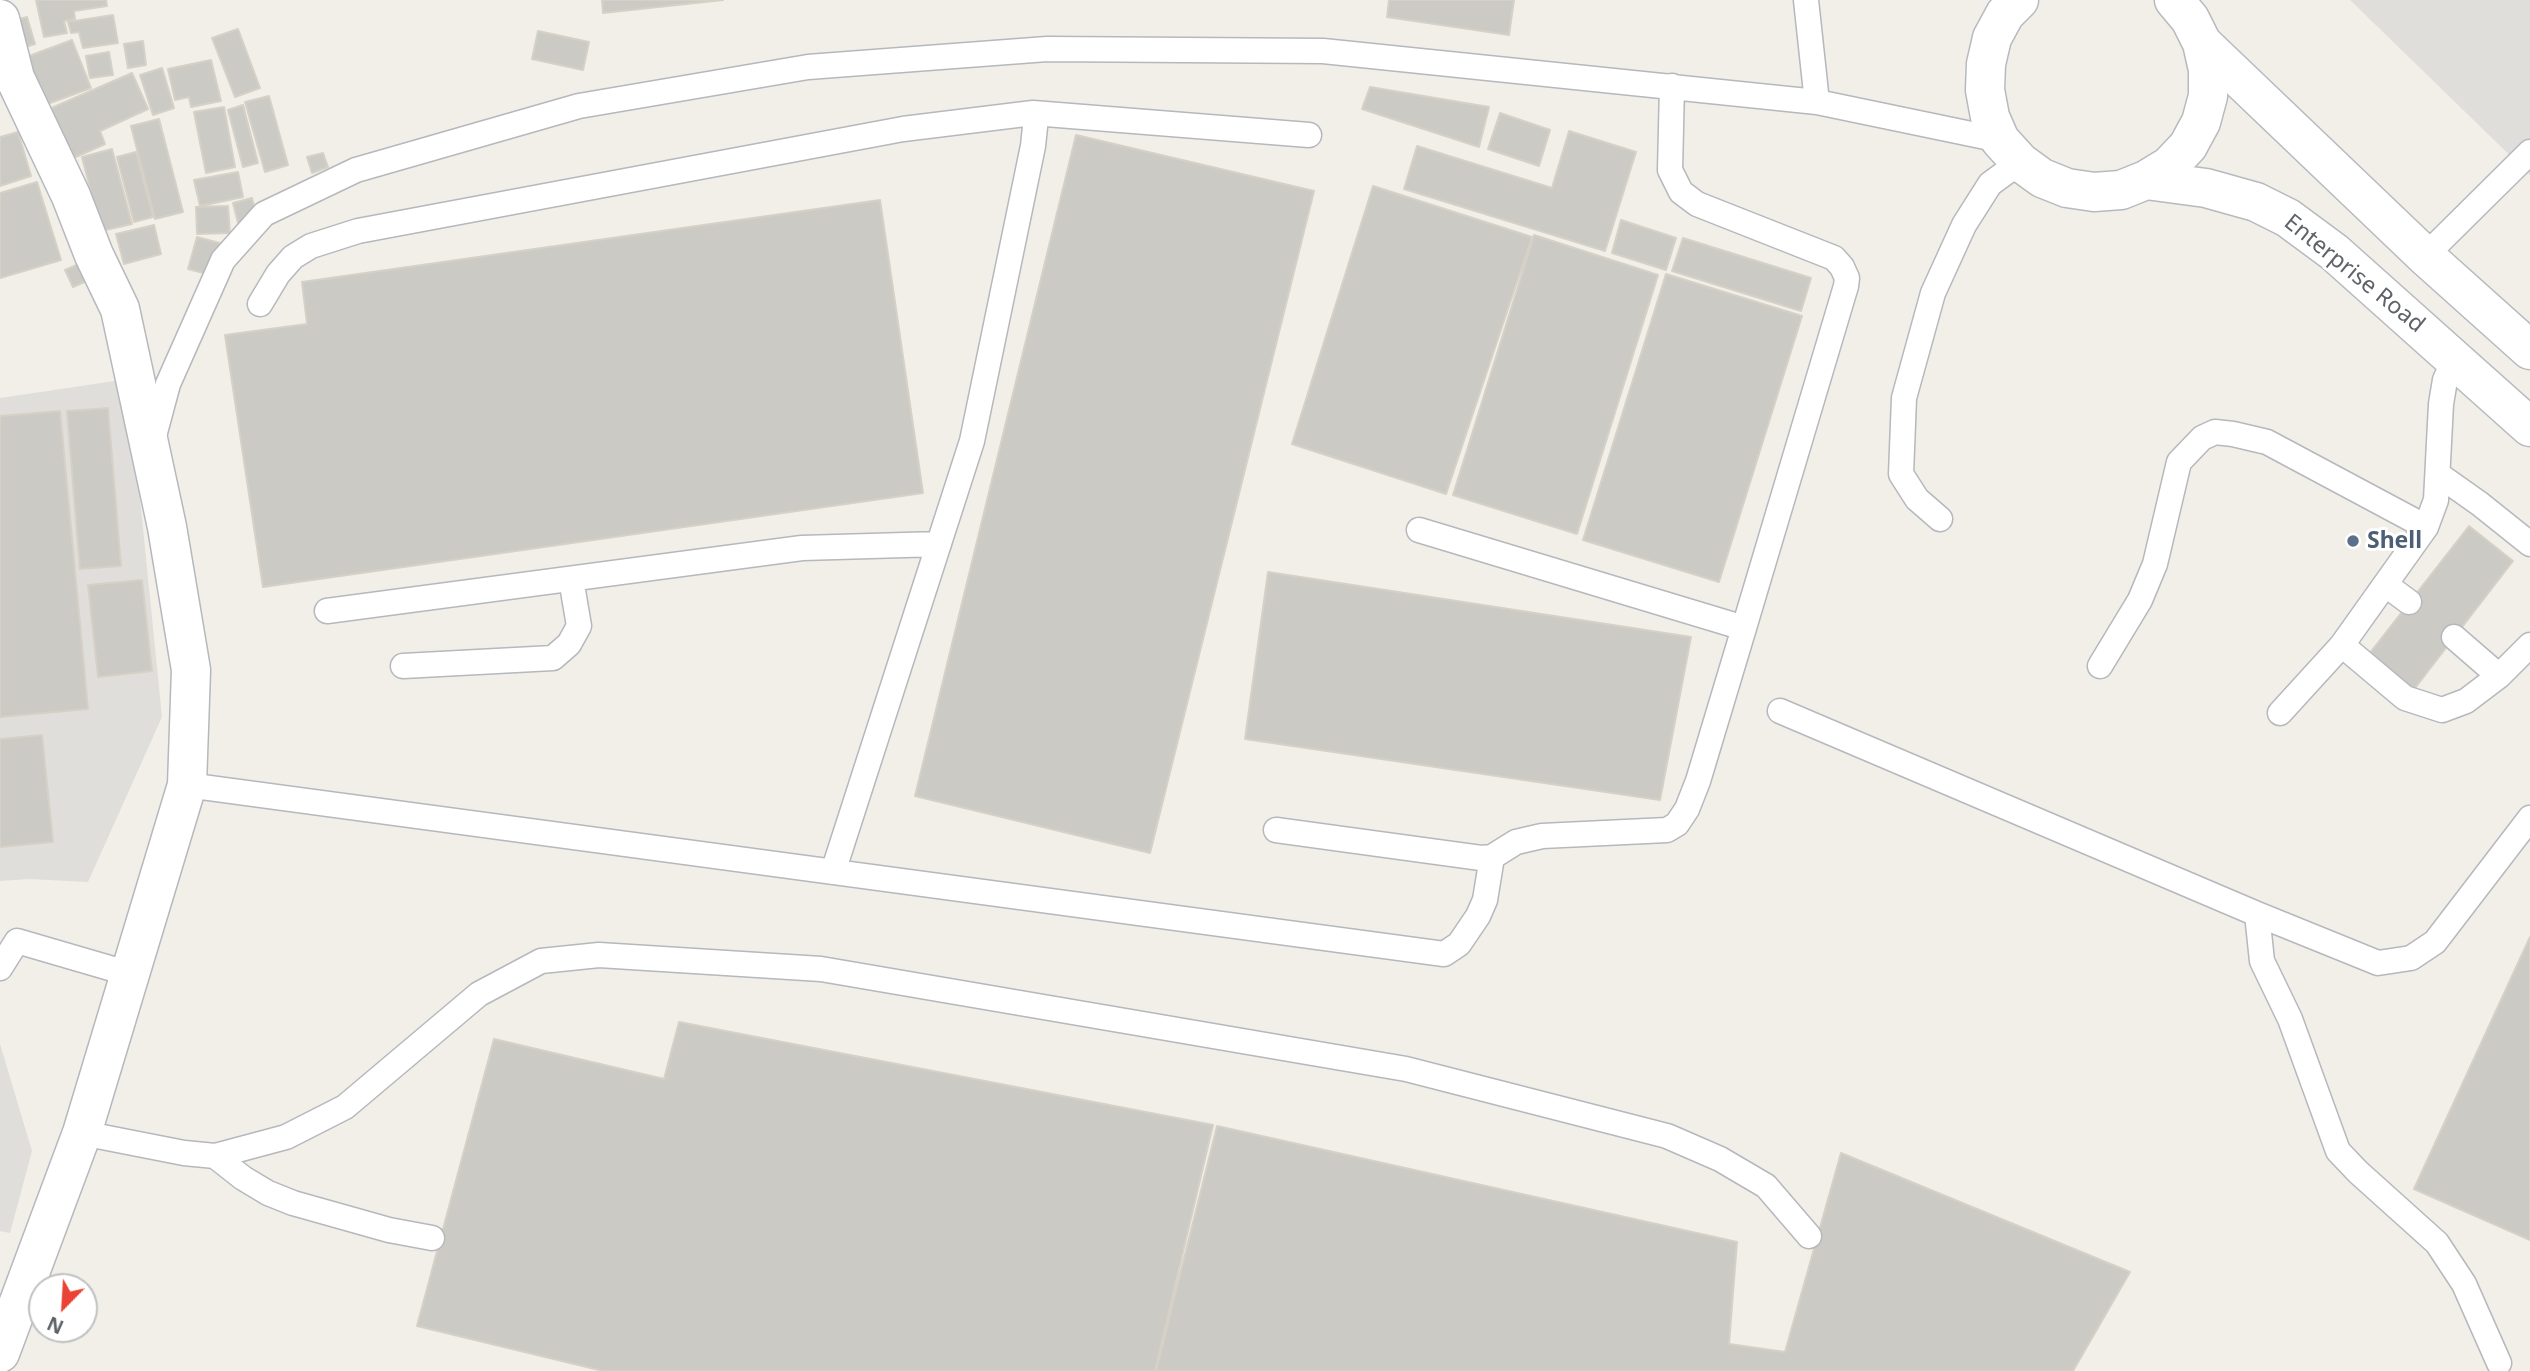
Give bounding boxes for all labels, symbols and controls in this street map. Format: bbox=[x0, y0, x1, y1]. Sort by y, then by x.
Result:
street label: Enterprise Road bbox=[2278, 209, 2430, 339]
place label: Shell bbox=[2367, 527, 2422, 555]
marker: Shell bbox=[2345, 533, 2361, 549]
north arrow bbox=[28, 1273, 98, 1343]
text: N bbox=[43, 1310, 68, 1340]

